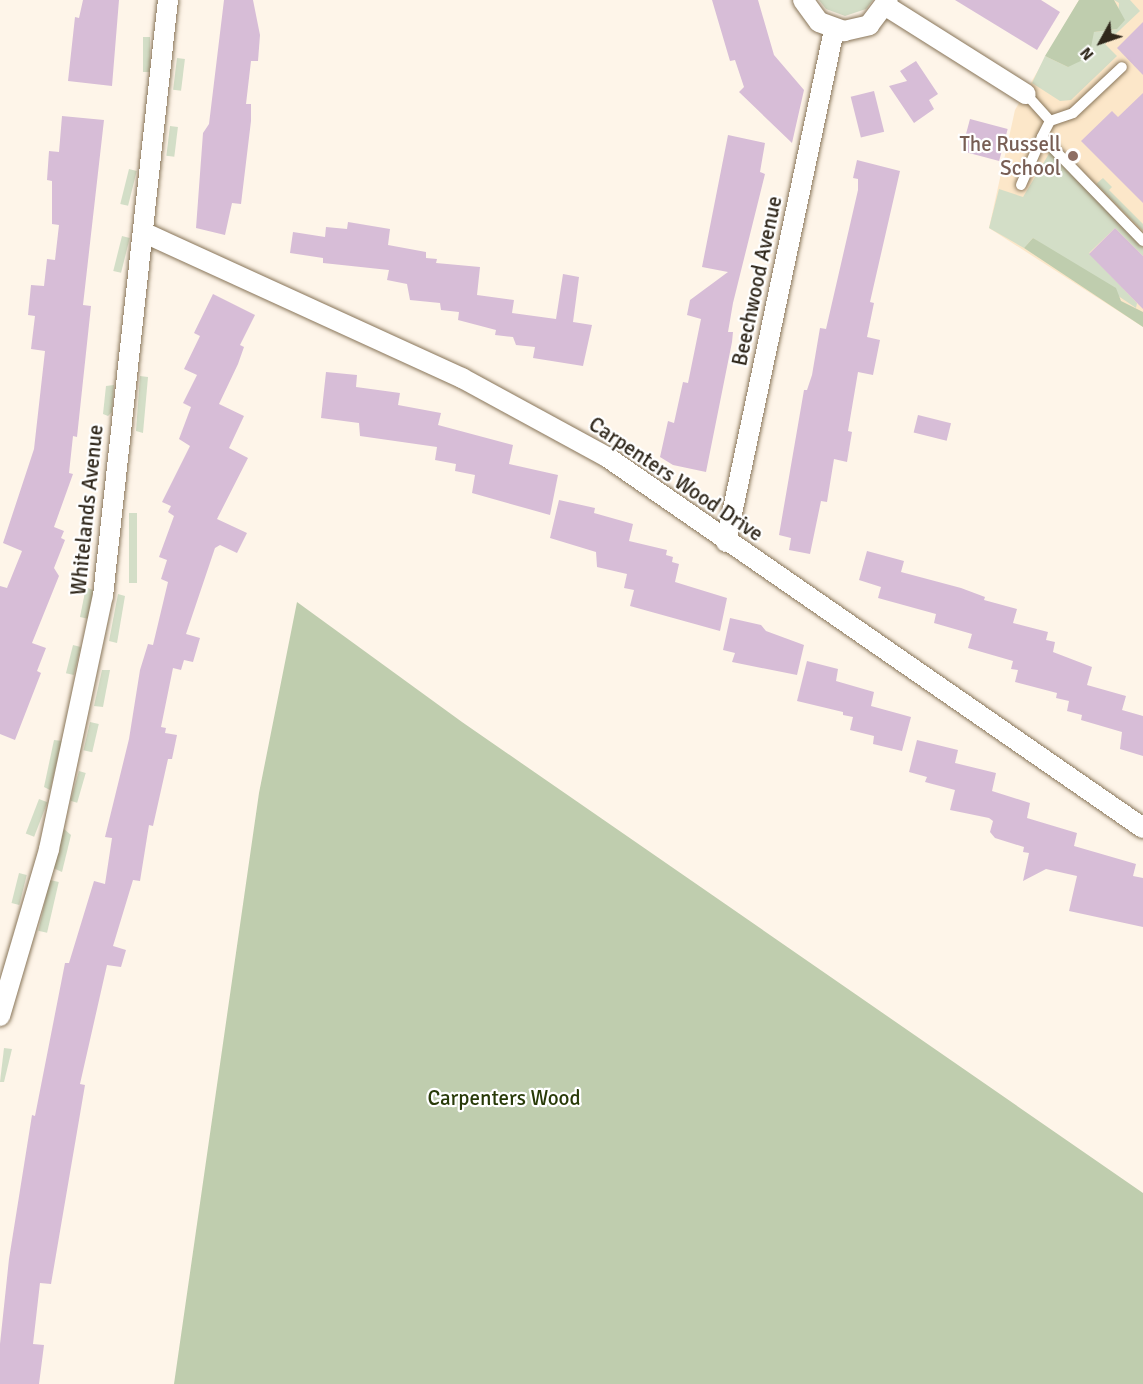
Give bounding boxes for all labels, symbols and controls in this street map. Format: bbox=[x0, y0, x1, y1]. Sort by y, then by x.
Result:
north arrow bbox=[1071, 12, 1131, 72]
text: N bbox=[1076, 43, 1098, 64]
place label: The Russell School bbox=[959, 131, 1061, 181]
marker: The Russell School bbox=[1066, 149, 1080, 163]
street label: Beechwood Avenue bbox=[727, 194, 787, 368]
street label: Carpenters Wood Drive bbox=[584, 411, 768, 547]
street label: Whitelands Avenue bbox=[66, 423, 108, 597]
park label: Carpenters Wood bbox=[427, 1085, 581, 1111]

